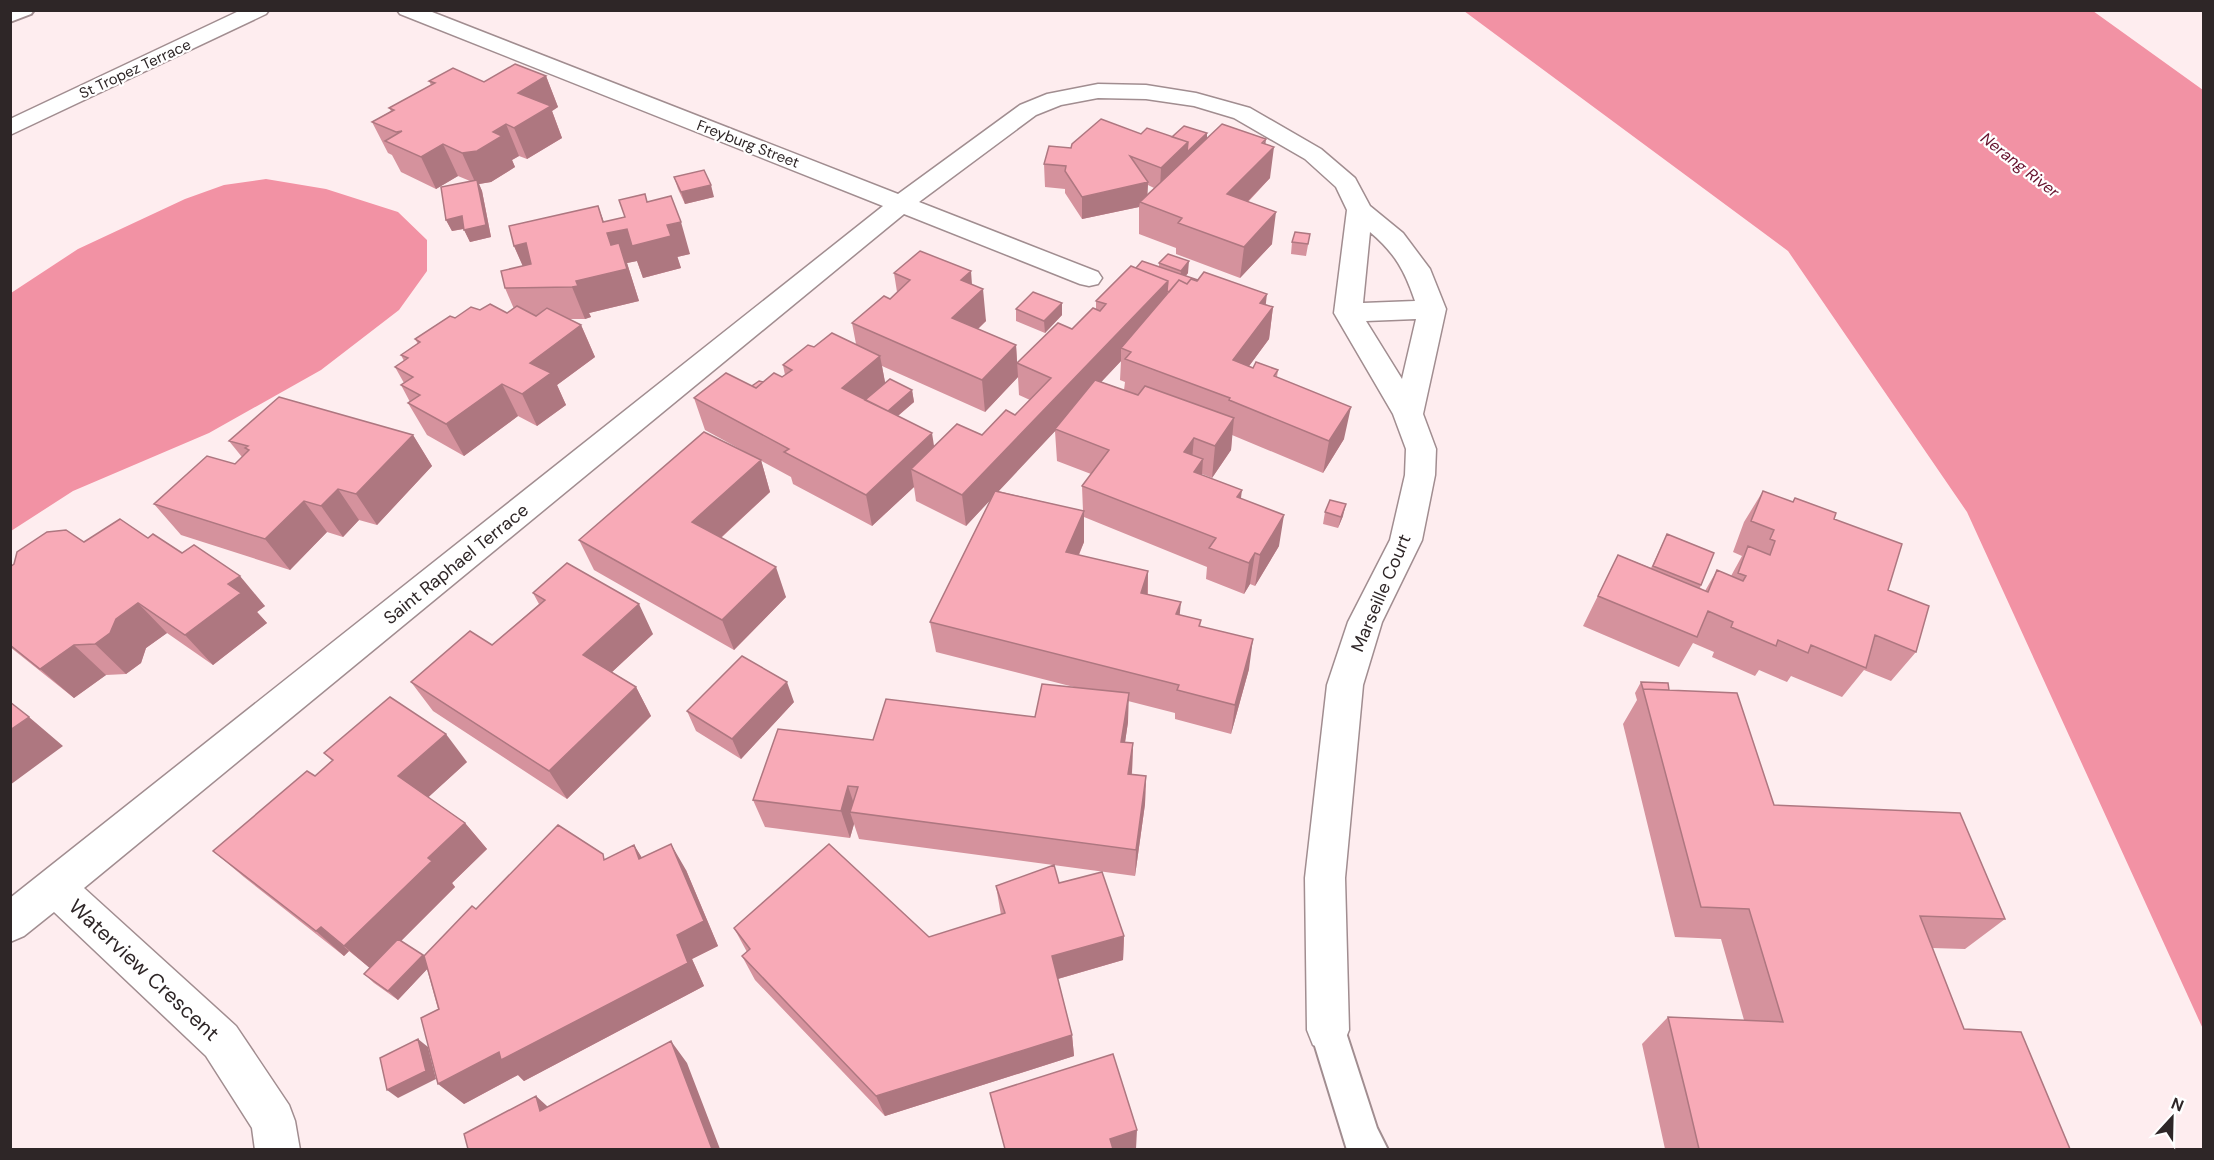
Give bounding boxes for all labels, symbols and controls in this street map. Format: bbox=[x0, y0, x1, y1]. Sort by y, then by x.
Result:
street label: St Tropez Terrace bbox=[76, 34, 194, 104]
street label: Freyburg Street bbox=[694, 115, 802, 173]
water label: Nerang River bbox=[1976, 128, 2064, 203]
street label: Saint Raphael Terrace bbox=[379, 498, 533, 630]
street label: Marseille Court bbox=[1345, 530, 1417, 656]
street label: Waterview Crescent bbox=[63, 893, 225, 1047]
north arrow bbox=[2142, 1088, 2202, 1148]
text: N bbox=[2168, 1093, 2187, 1116]

